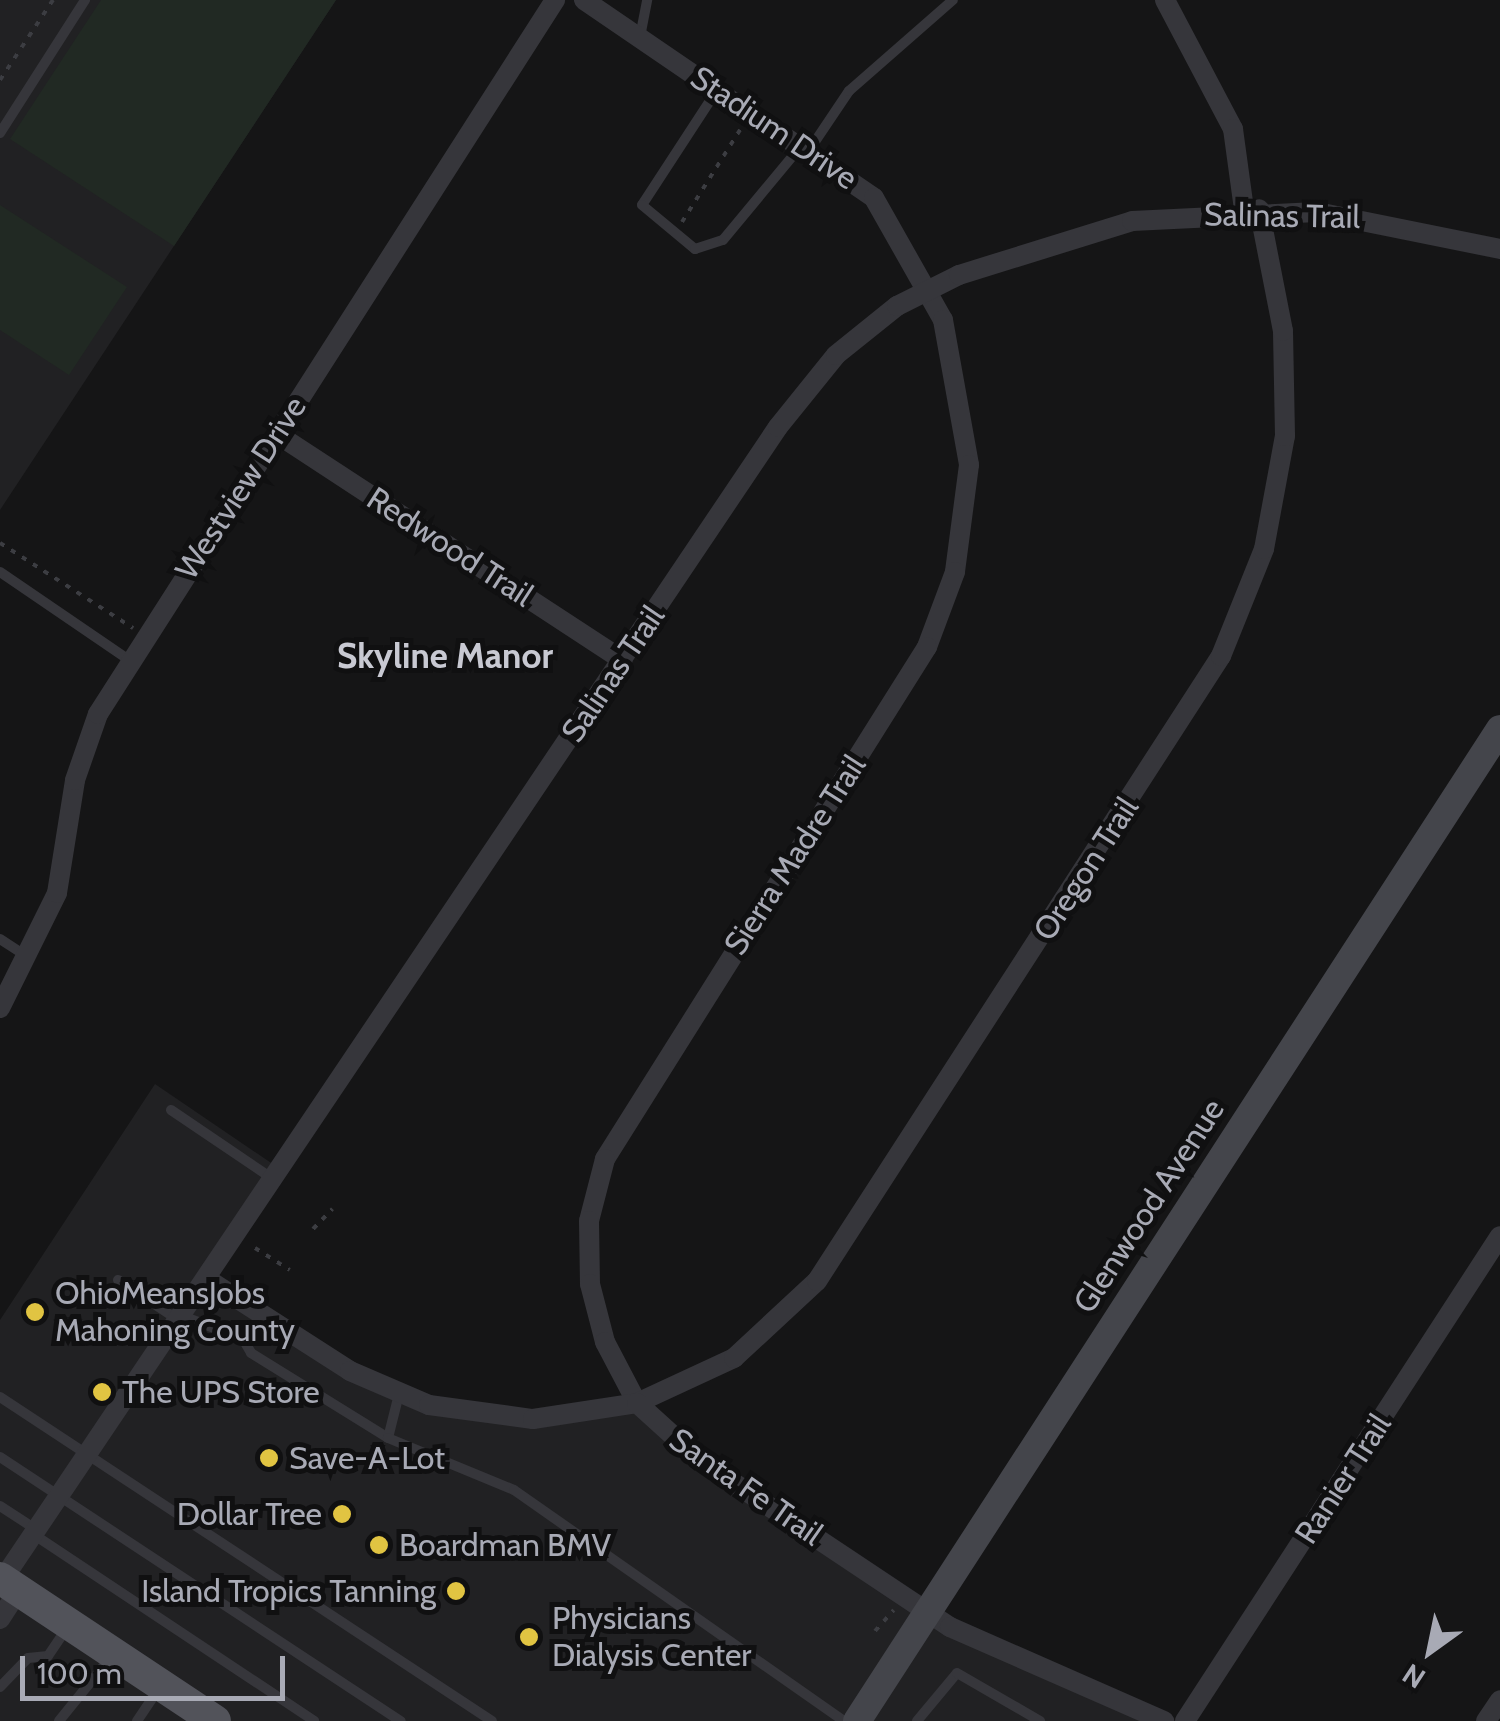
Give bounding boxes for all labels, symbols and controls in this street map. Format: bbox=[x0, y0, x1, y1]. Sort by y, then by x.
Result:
street label: Stadium Drive bbox=[683, 58, 865, 198]
street label: Salinas Trail bbox=[1204, 195, 1360, 237]
street label: Westview Drive bbox=[168, 389, 314, 587]
street label: Redwood Trail bbox=[360, 479, 540, 615]
street label: Salinas Trail bbox=[553, 599, 673, 749]
district label: Skyline Manor bbox=[337, 635, 553, 677]
street label: Sierra Madre Trail bbox=[716, 748, 874, 962]
street label: Oregon Trail bbox=[1026, 790, 1146, 948]
street label: Glenwood Avenue bbox=[1066, 1092, 1232, 1320]
place label: OhioMeansJobs Mahoning County bbox=[55, 1275, 295, 1350]
marker: OhioMeansJobs Mahoning County bbox=[24, 1301, 46, 1323]
place label: The UPS Store bbox=[122, 1373, 320, 1411]
marker: The UPS Store bbox=[91, 1381, 113, 1403]
street label: Ranier Trail bbox=[1287, 1407, 1399, 1551]
street label: Santa Fe Trail bbox=[662, 1420, 830, 1554]
place label: Save-A-Lot bbox=[289, 1439, 445, 1477]
marker: Save-A-Lot bbox=[258, 1447, 280, 1469]
place label: Dollar Tree bbox=[177, 1495, 322, 1533]
marker: Dollar Tree bbox=[331, 1503, 353, 1525]
place label: Boardman BMV bbox=[399, 1526, 611, 1564]
marker: Boardman BMV bbox=[368, 1534, 390, 1556]
place label: Island Tropics Tanning bbox=[141, 1572, 436, 1610]
marker: Island Tropics Tanning bbox=[445, 1580, 467, 1602]
place label: Physicians Dialysis Center bbox=[552, 1600, 751, 1675]
north arrow bbox=[1380, 1601, 1480, 1701]
marker: Physicians Dialysis Center bbox=[516, 1624, 542, 1650]
scale bar bbox=[25, 1636, 290, 1698]
text: 100 m bbox=[37, 1655, 122, 1692]
text: N bbox=[1396, 1657, 1431, 1696]

